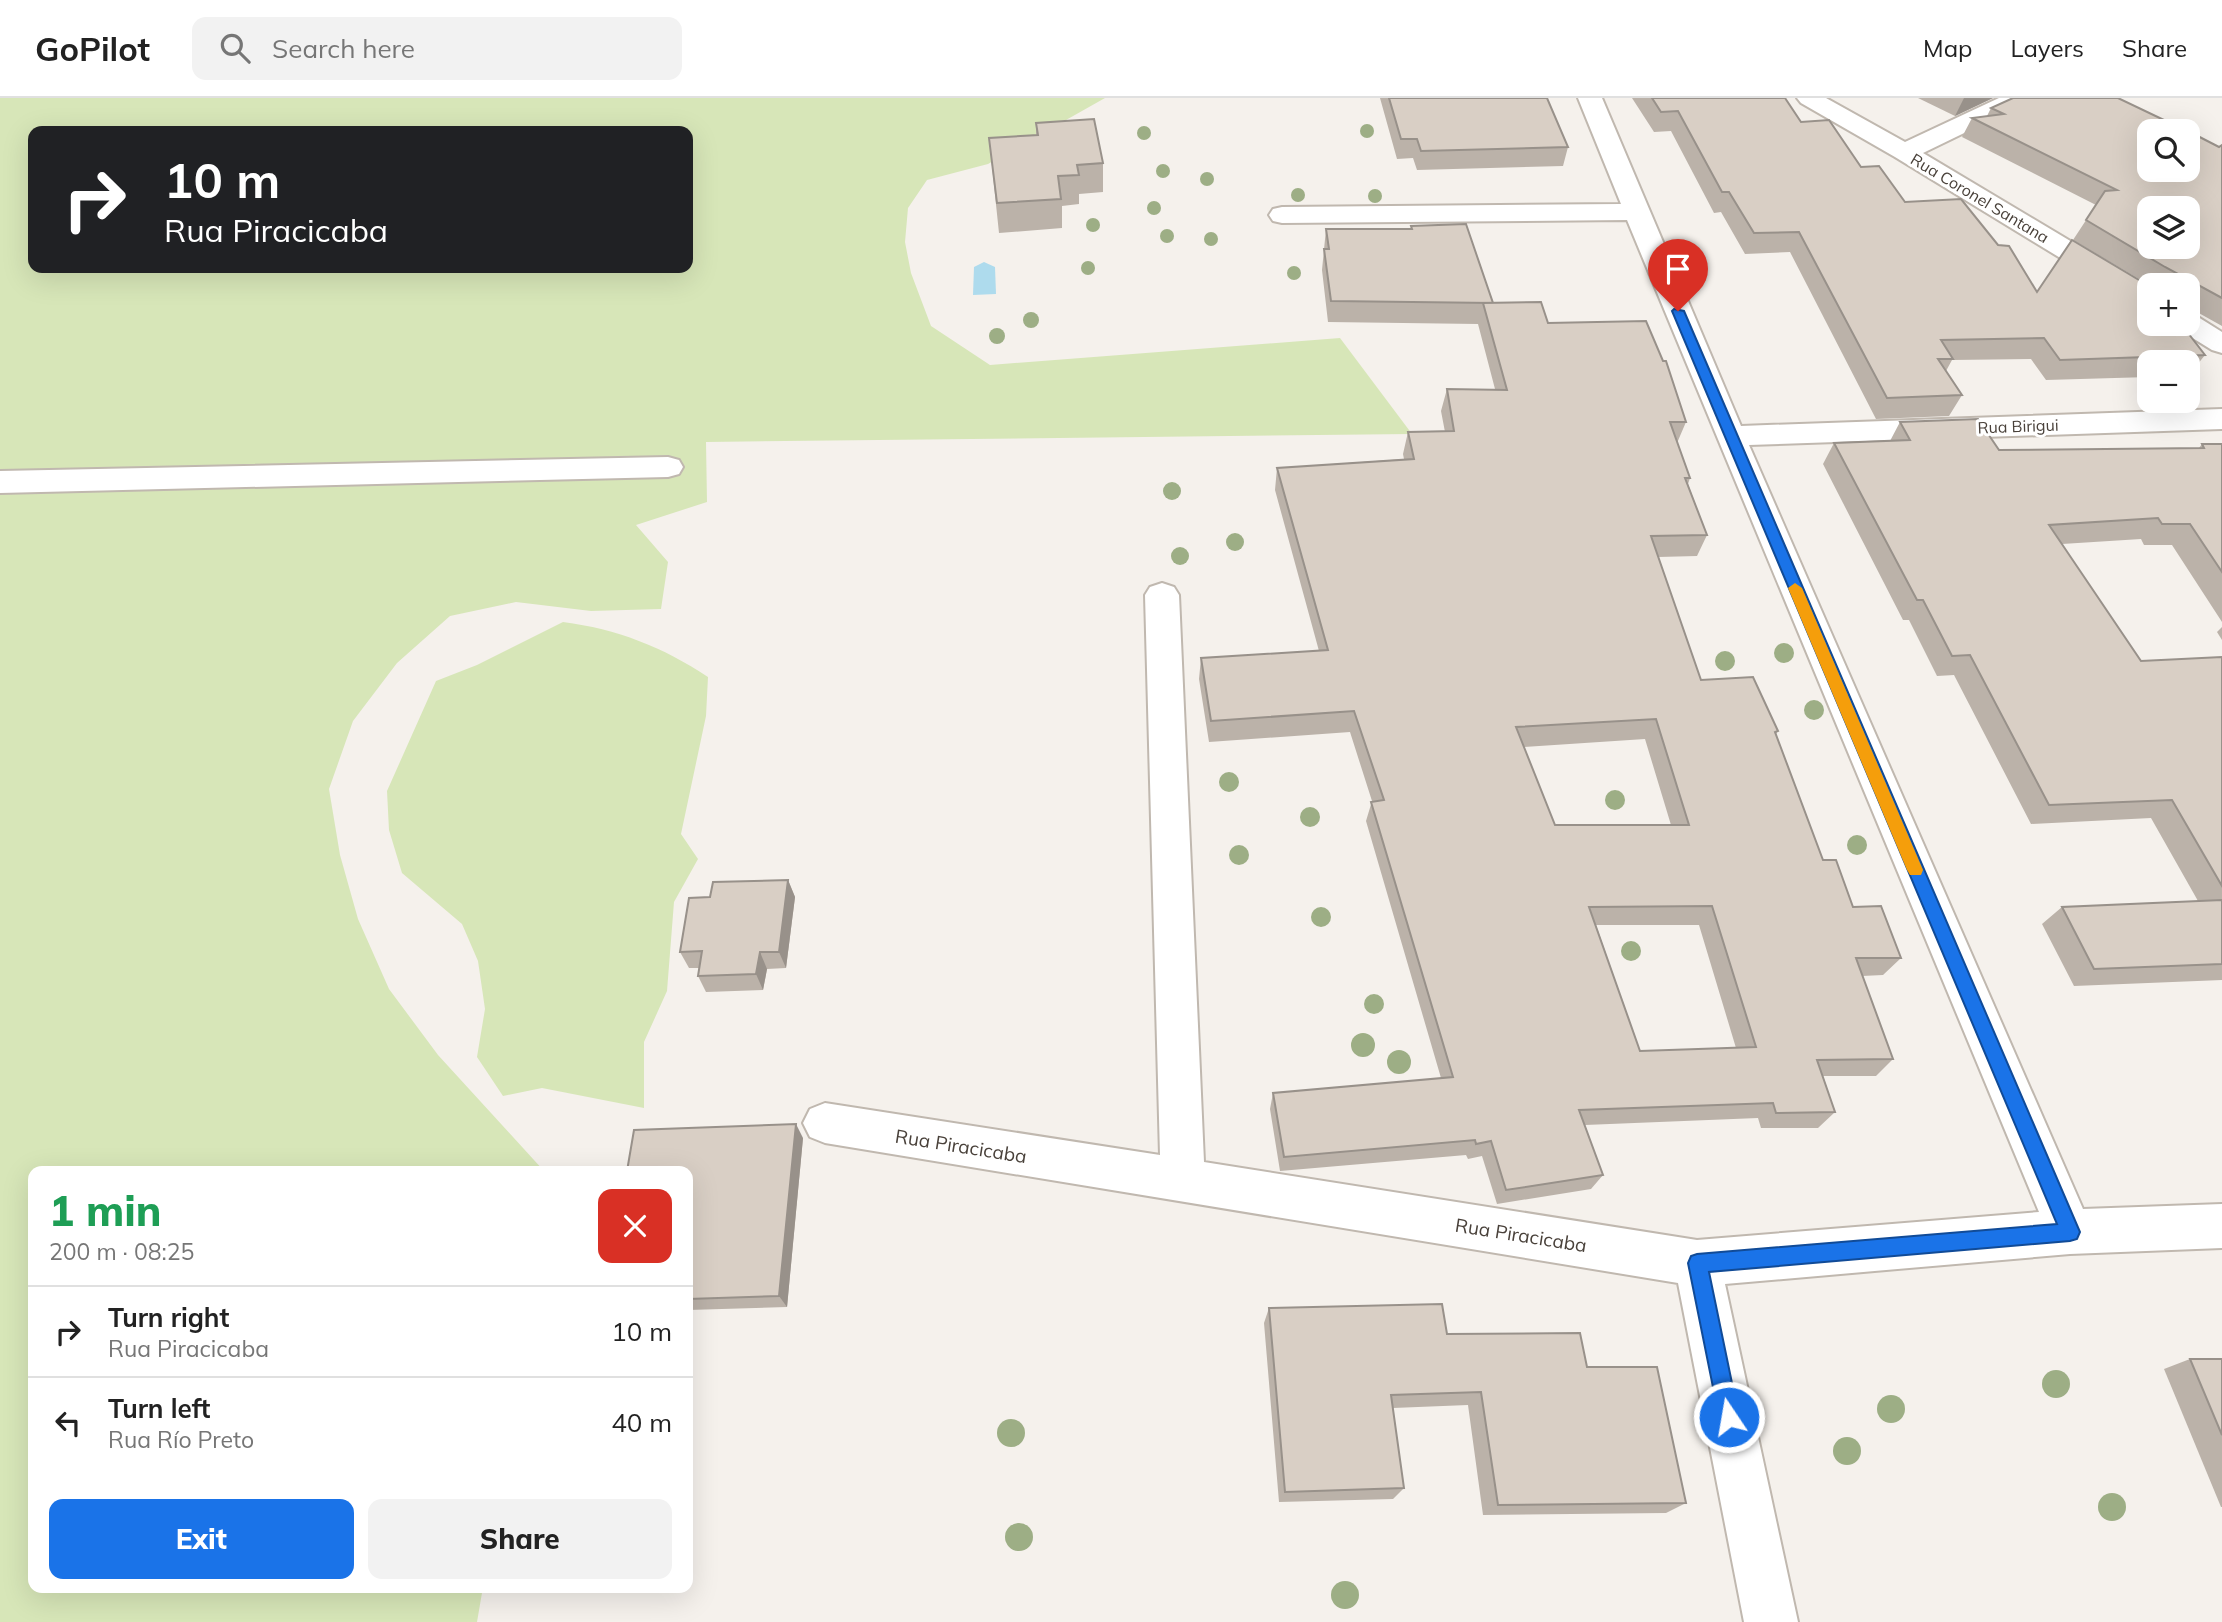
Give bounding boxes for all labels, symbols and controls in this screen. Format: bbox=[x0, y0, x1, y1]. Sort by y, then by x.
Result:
search box bbox=[192, 17, 682, 80]
text: GoPilot bbox=[35, 28, 150, 69]
icon: search bbox=[216, 29, 254, 67]
text: Search here bbox=[272, 32, 415, 65]
text: Map bbox=[1923, 33, 1972, 63]
text: Layers bbox=[2010, 33, 2084, 63]
text: Share bbox=[2122, 33, 2187, 63]
map controls bbox=[2137, 119, 2200, 413]
button: search bbox=[2137, 119, 2200, 182]
text: 10 m bbox=[164, 149, 280, 210]
street label: Rua Coronel Santana bbox=[1907, 149, 2053, 247]
icon: right bbox=[49, 154, 140, 245]
button: layers bbox=[2137, 196, 2200, 259]
text: Rua Piracicaba bbox=[164, 210, 388, 250]
pin bbox=[1648, 239, 1708, 311]
icon: arrive bbox=[1659, 250, 1697, 288]
button: + bbox=[2137, 273, 2200, 336]
button: − bbox=[2137, 350, 2200, 413]
street label: Rua Birigui bbox=[1977, 415, 2059, 437]
street label: Rua Piracicaba bbox=[893, 1124, 1029, 1168]
text: 1 min bbox=[49, 1184, 162, 1237]
button: close bbox=[598, 1189, 672, 1263]
street label: Rua Piracicaba bbox=[1453, 1213, 1589, 1257]
text: 200 m · 08:25 bbox=[49, 1237, 194, 1266]
text: Turn right bbox=[108, 1301, 229, 1334]
icon: right bbox=[49, 1313, 87, 1351]
text: 10 m bbox=[611, 1315, 672, 1348]
text: Rua Piracicaba bbox=[108, 1334, 269, 1363]
position arrow bbox=[1692, 1380, 1766, 1454]
text: Turn left bbox=[108, 1392, 210, 1425]
icon: left bbox=[49, 1404, 87, 1442]
text: 40 m bbox=[611, 1406, 672, 1439]
text: Rua Río Preto bbox=[108, 1425, 254, 1454]
button: Exit bbox=[49, 1499, 354, 1579]
button: Share bbox=[368, 1499, 672, 1579]

